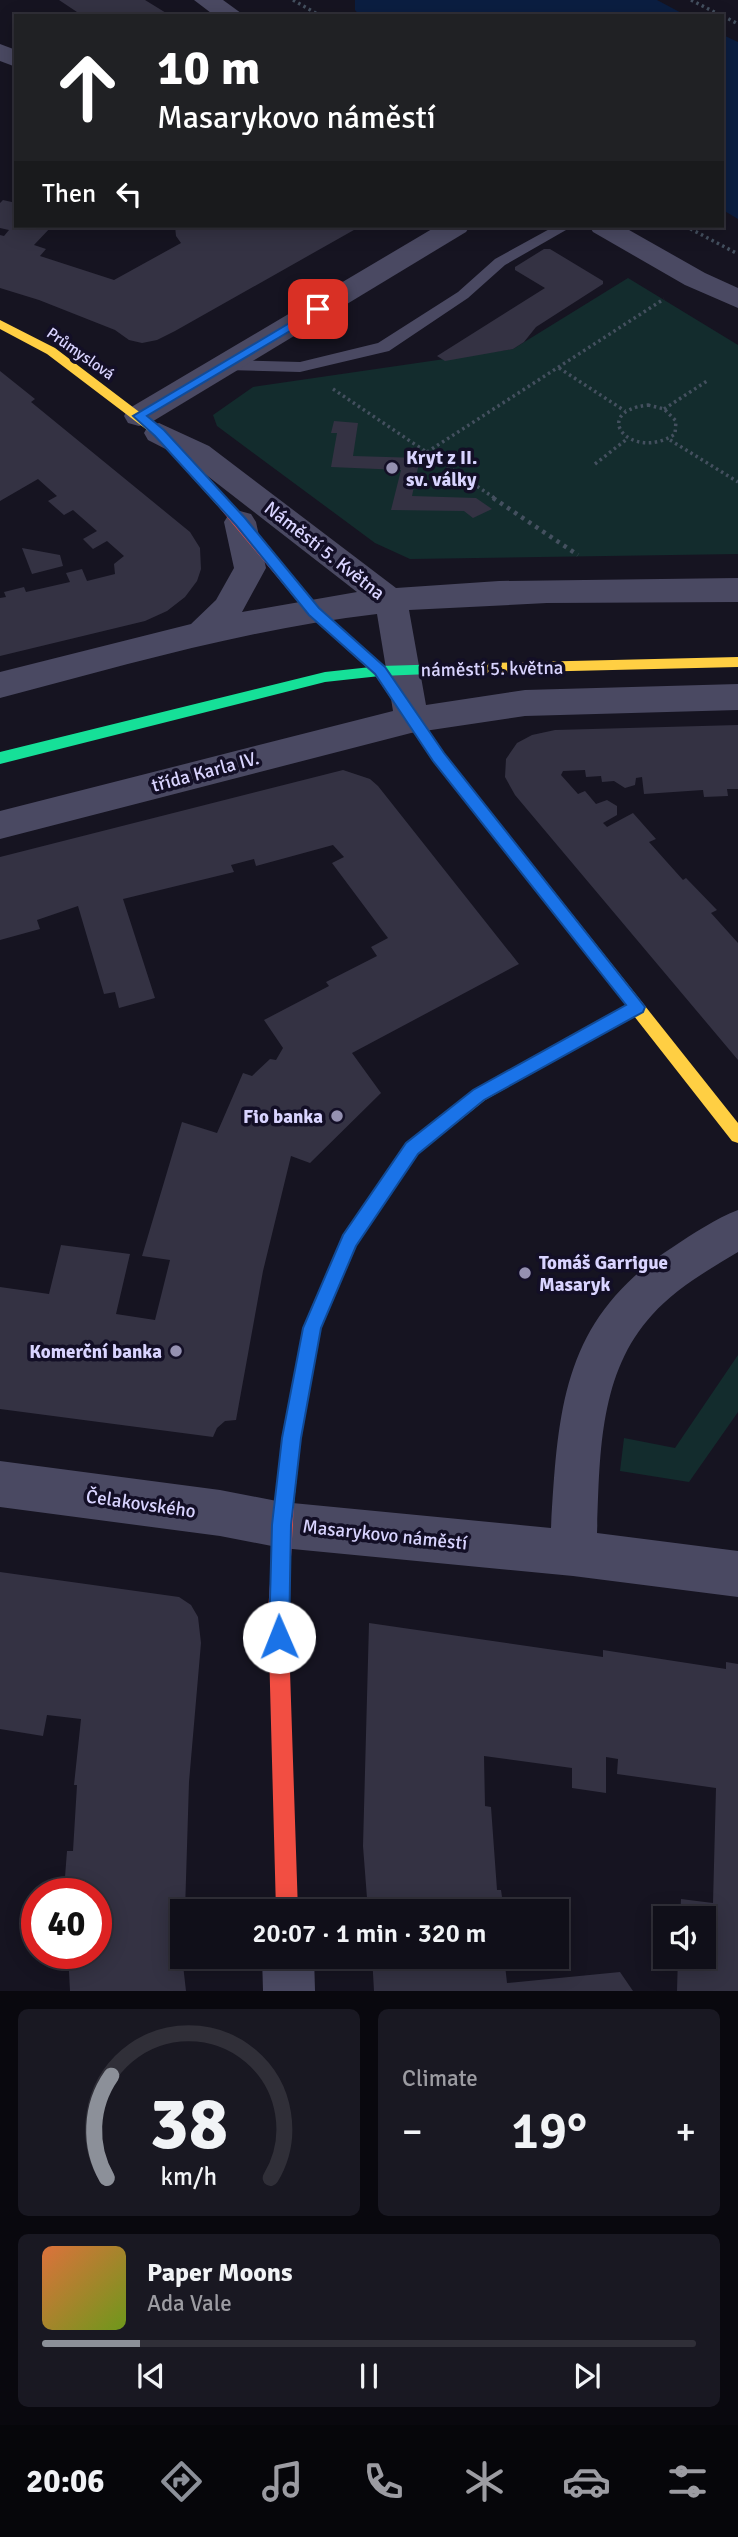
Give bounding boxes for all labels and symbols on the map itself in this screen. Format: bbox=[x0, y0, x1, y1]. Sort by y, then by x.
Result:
pin bbox=[288, 279, 348, 339]
street label: Průmyslová bbox=[43, 323, 118, 385]
place label: Kryt z II. sv. války bbox=[406, 446, 477, 492]
marker: Kryt z II. sv. války bbox=[384, 460, 400, 476]
street label: Náměstí 5. Května bbox=[259, 496, 390, 605]
street label: náměstí 5. května bbox=[421, 656, 564, 682]
street label: třída Karla IV. bbox=[149, 746, 262, 798]
place label: Fio banka bbox=[243, 1105, 323, 1129]
marker: Fio banka bbox=[329, 1108, 345, 1124]
place label: Tomáš Garrigue Masaryk bbox=[539, 1251, 668, 1297]
marker: Tomáš Garrigue Masaryk bbox=[517, 1265, 533, 1281]
place label: Komerční banka bbox=[29, 1340, 162, 1364]
marker: Komerční banka bbox=[168, 1343, 184, 1359]
street label: Čelakovského bbox=[84, 1483, 198, 1524]
street label: Masarykovo náměstí bbox=[301, 1514, 469, 1556]
position arrow bbox=[242, 1600, 316, 1674]
speed limit sign: 40 bbox=[21, 1878, 112, 1969]

